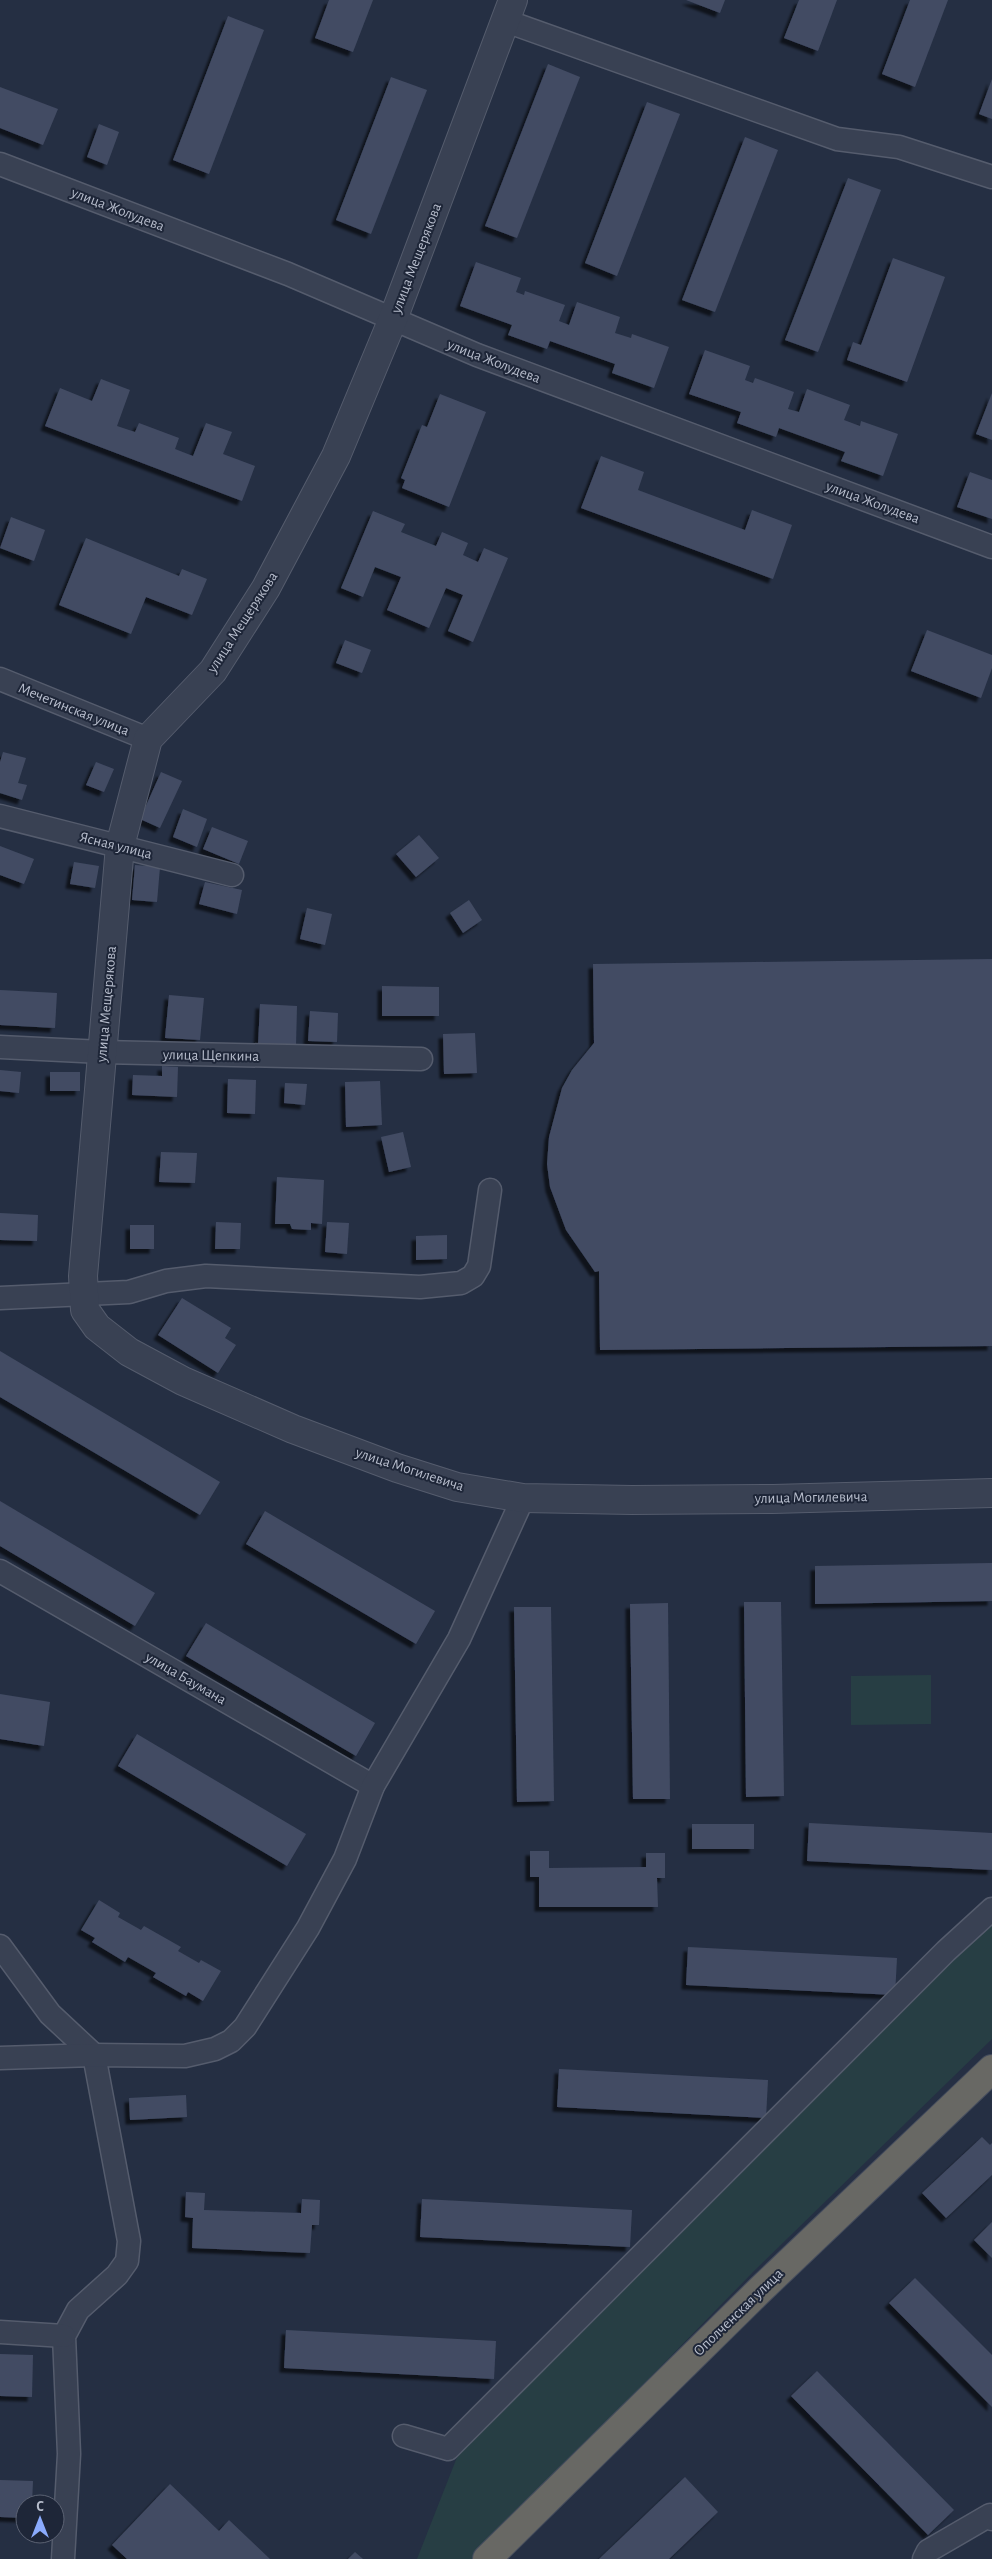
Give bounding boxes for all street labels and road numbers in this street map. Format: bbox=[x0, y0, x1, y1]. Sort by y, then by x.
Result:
street label: улица Жолудева bbox=[68, 184, 167, 234]
street label: улица Мещерякова bbox=[388, 201, 444, 316]
street label: улица Жолудева bbox=[444, 336, 543, 386]
street label: улица Жолудева bbox=[823, 478, 922, 526]
street label: улица Мещерякова bbox=[204, 569, 281, 676]
street label: Мечетинская улица bbox=[16, 680, 132, 739]
street label: Ясная улица bbox=[78, 829, 154, 862]
street label: улица Мещерякова bbox=[94, 945, 119, 1064]
street label: улица Щепкина bbox=[162, 1047, 259, 1064]
street label: улица Могилевича bbox=[353, 1445, 466, 1494]
street label: улица Могилевича bbox=[753, 1489, 868, 1506]
street label: улица Баумана bbox=[142, 1649, 229, 1708]
street label: Ополченская улица bbox=[691, 2266, 786, 2359]

